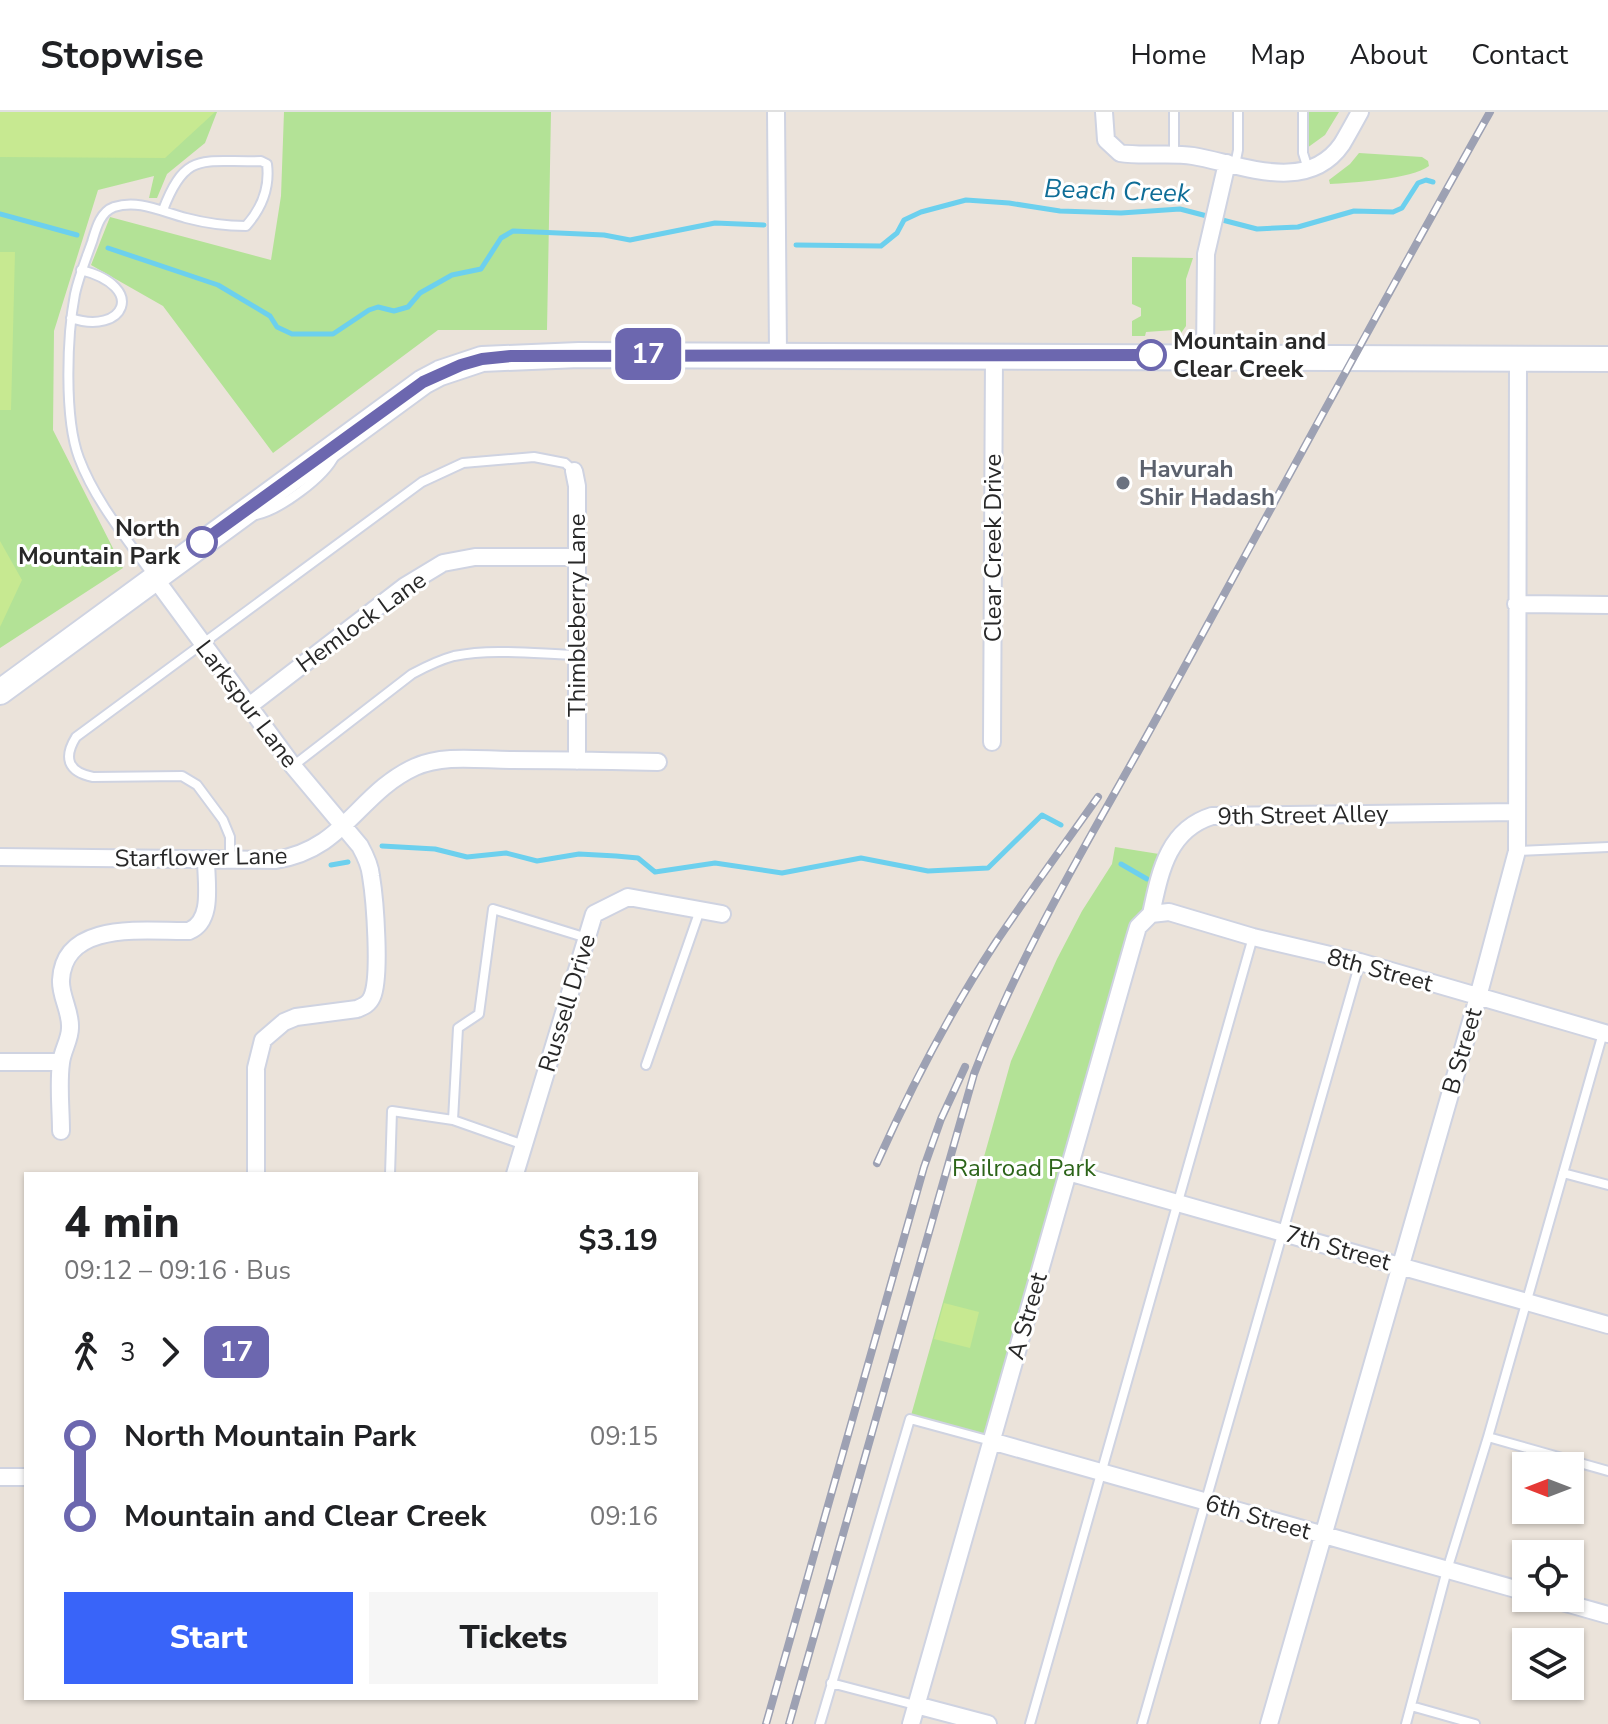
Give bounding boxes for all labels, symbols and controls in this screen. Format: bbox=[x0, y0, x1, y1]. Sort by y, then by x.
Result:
text: Stopwise bbox=[40, 30, 204, 81]
text: Home bbox=[1131, 36, 1206, 74]
text: Map bbox=[1250, 36, 1305, 74]
text: About bbox=[1349, 36, 1427, 74]
text: Contact bbox=[1471, 36, 1568, 74]
water label: Beach Creek bbox=[1043, 171, 1192, 211]
place label: Mountain and Clear Creek bbox=[1173, 325, 1326, 385]
line badge: 17 bbox=[612, 328, 684, 380]
text: 17 bbox=[631, 335, 665, 373]
marker: Mountain and Clear Creek bbox=[1136, 340, 1166, 370]
place label: Havurah Shir Hadash bbox=[1139, 453, 1275, 513]
street label: Clear Creek Drive bbox=[977, 454, 1009, 642]
marker: Havurah Shir Hadash bbox=[1114, 474, 1132, 492]
place label: North Mountain Park bbox=[18, 512, 181, 572]
street label: Thimbleberry Lane bbox=[561, 513, 593, 717]
marker: North Mountain Park bbox=[187, 527, 217, 557]
street label: Hemlock Lane bbox=[290, 564, 432, 680]
street label: Larkspur Lane bbox=[188, 634, 306, 774]
street label: 9th Street Alley bbox=[1217, 798, 1389, 832]
street label: Starflower Lane bbox=[114, 839, 288, 875]
street label: Russell Drive bbox=[531, 930, 603, 1076]
street label: 8th Street bbox=[1324, 941, 1437, 1000]
street label: B Street bbox=[1435, 1004, 1490, 1098]
park label: Railroad Park bbox=[952, 1152, 1097, 1184]
text: 4 min bbox=[64, 1193, 180, 1253]
street label: 7th Street bbox=[1282, 1218, 1395, 1278]
text: $3.19 bbox=[579, 1220, 658, 1261]
text: 09:12 – 09:16 · Bus bbox=[64, 1253, 291, 1288]
street label: A Street bbox=[999, 1268, 1055, 1363]
icon: walk bbox=[64, 1330, 108, 1374]
icon: forward bbox=[148, 1330, 192, 1374]
text: 17 bbox=[220, 1333, 253, 1371]
text: 3 bbox=[120, 1335, 136, 1370]
text: North Mountain Park bbox=[124, 1416, 416, 1457]
text: 09:15 bbox=[590, 1419, 658, 1454]
north arrow bbox=[1512, 1452, 1584, 1524]
map controls bbox=[1512, 1452, 1584, 1700]
street label: 6th Street bbox=[1202, 1487, 1315, 1547]
text: Mountain and Clear Creek bbox=[124, 1496, 486, 1537]
text: 09:16 bbox=[590, 1499, 658, 1534]
button: locate bbox=[1512, 1540, 1584, 1612]
button: Start bbox=[64, 1592, 353, 1684]
button: Tickets bbox=[369, 1592, 658, 1684]
button: layers bbox=[1512, 1628, 1584, 1700]

